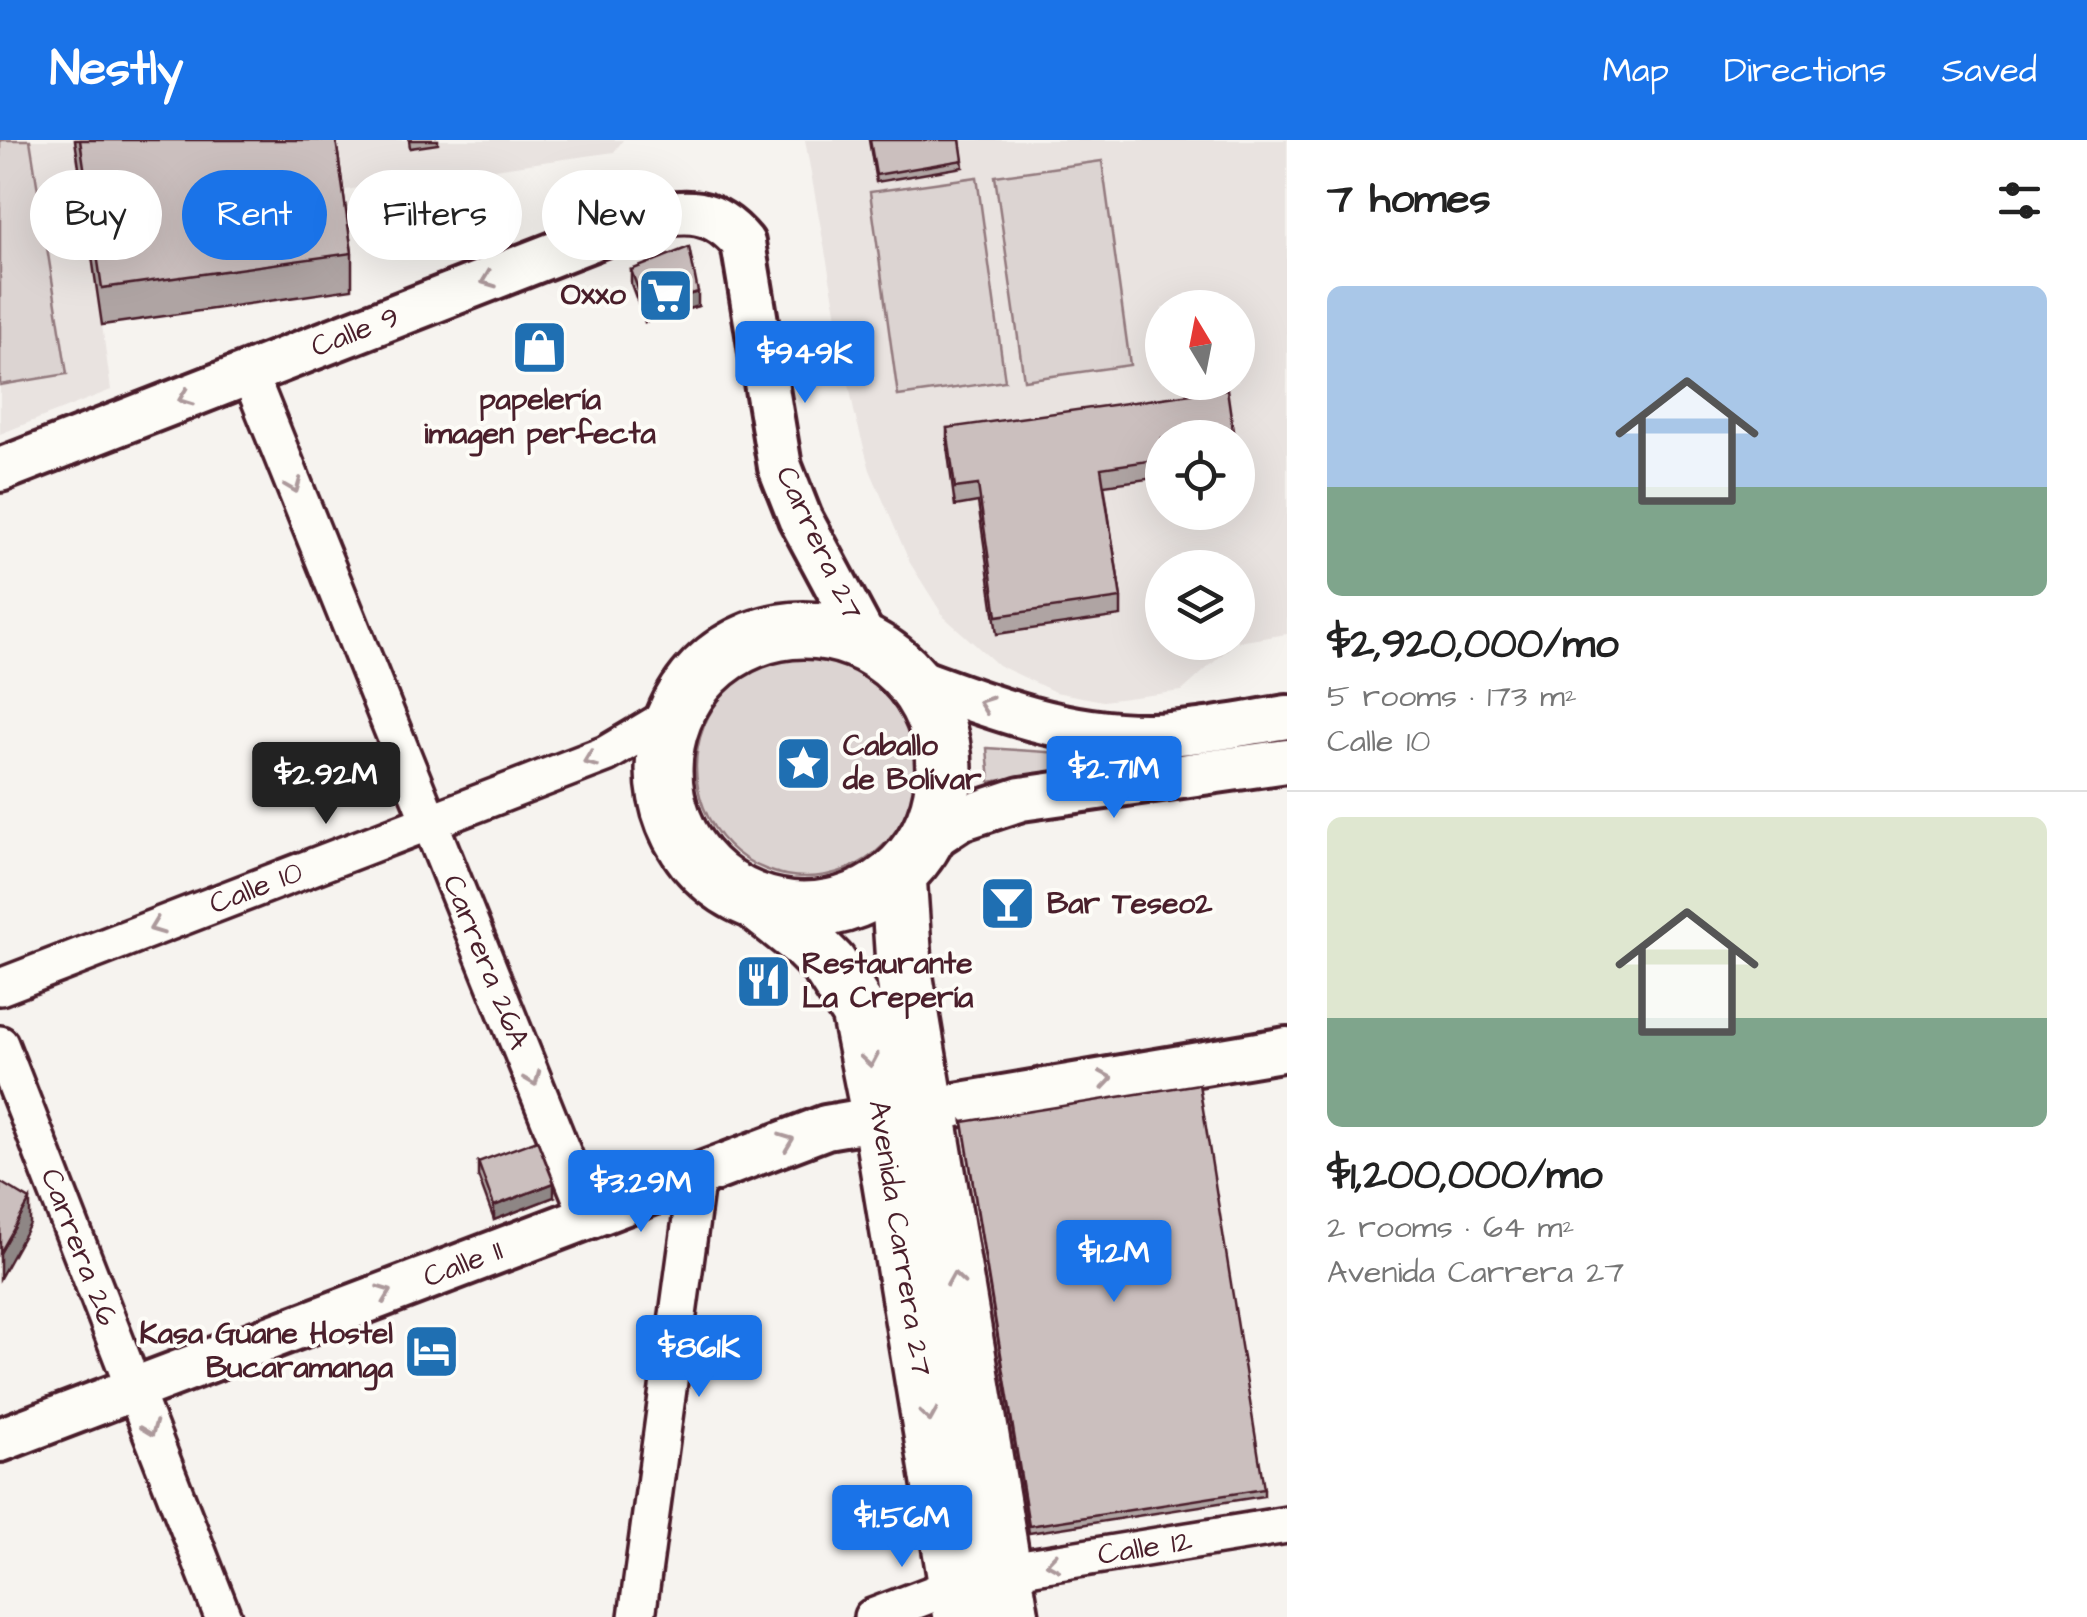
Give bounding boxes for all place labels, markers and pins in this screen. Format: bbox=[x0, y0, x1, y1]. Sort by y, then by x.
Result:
supermarket icon: Oxxo bbox=[635, 265, 695, 325]
place label: Oxxo bbox=[561, 274, 626, 316]
shop icon: papelería imagen perfecta bbox=[510, 318, 570, 378]
pin: $949K bbox=[735, 321, 875, 406]
place label: papelería imagen perfecta bbox=[424, 379, 657, 457]
place label: Caballo de Bolívar bbox=[842, 725, 982, 801]
place icon: Caballo de Bolívar bbox=[774, 733, 834, 793]
pin: $2.71M bbox=[1033, 736, 1195, 821]
pin: $2.92M bbox=[245, 742, 407, 827]
bar icon: Bar Teseo2 bbox=[978, 874, 1038, 934]
place label: Bar Teseo2 bbox=[1047, 883, 1213, 925]
place label: Restaurante La Crepería bbox=[802, 943, 974, 1020]
restaurant icon: Restaurante La Crepería bbox=[733, 951, 793, 1011]
pin: $3.29M bbox=[560, 1150, 722, 1235]
pin: $1.2M bbox=[1044, 1220, 1184, 1305]
place label: Kasa Guane Hostel Bucaramanga bbox=[140, 1313, 394, 1391]
pin: $861K bbox=[629, 1315, 769, 1400]
hotel icon: Kasa Guane Hostel Bucaramanga bbox=[402, 1321, 462, 1381]
pin: $1.56M bbox=[821, 1485, 983, 1570]

